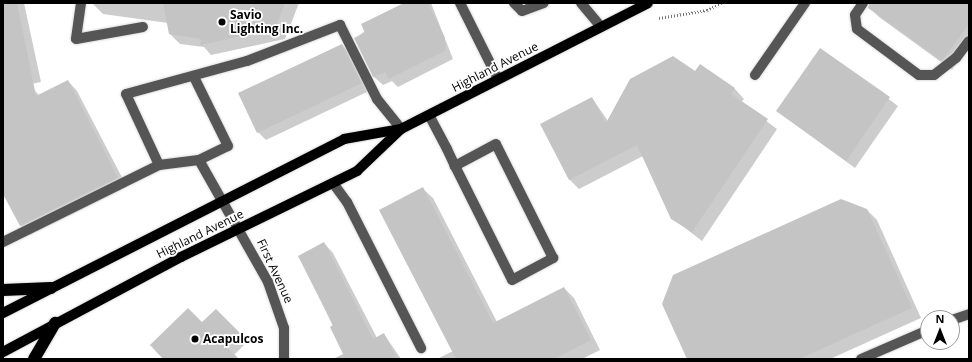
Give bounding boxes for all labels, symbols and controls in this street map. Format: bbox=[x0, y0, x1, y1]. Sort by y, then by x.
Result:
place label: Savio Lighting Inc. bbox=[230, 8, 303, 36]
marker: Savio Lighting Inc. bbox=[217, 17, 227, 27]
street label: Highland Avenue bbox=[449, 39, 541, 95]
street label: Highland Avenue bbox=[154, 207, 246, 261]
street label: First Avenue bbox=[254, 237, 296, 305]
north arrow bbox=[920, 310, 960, 350]
text: N bbox=[936, 311, 944, 326]
place label: Acapulcos bbox=[203, 332, 263, 346]
marker: Acapulcos bbox=[190, 334, 200, 344]

